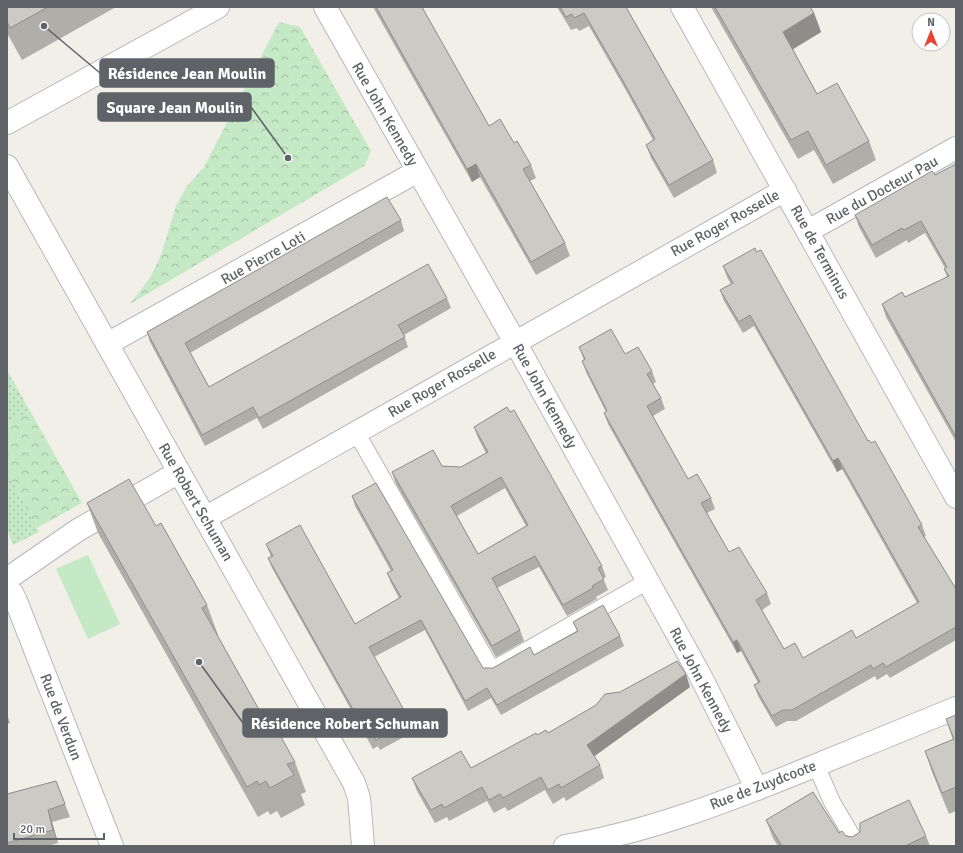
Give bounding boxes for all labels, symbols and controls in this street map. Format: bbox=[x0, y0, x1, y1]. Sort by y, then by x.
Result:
north arrow bbox=[911, 12, 951, 52]
text: N bbox=[927, 16, 935, 29]
callout: Résidence Jean Moulin bbox=[100, 59, 274, 87]
street label: Rue John Kennedy bbox=[348, 59, 422, 169]
text: Résidence Jean Moulin bbox=[108, 64, 266, 84]
callout: Square Jean Moulin bbox=[98, 93, 251, 121]
text: Square Jean Moulin bbox=[107, 98, 244, 118]
street label: Rue du Docteur Pau bbox=[823, 152, 941, 228]
street label: Rue Roger Rosselle bbox=[667, 186, 783, 260]
street label: Rue de Terminus bbox=[787, 202, 853, 302]
street label: Rue Pierre Loti bbox=[218, 227, 308, 289]
street label: Rue John Kennedy bbox=[509, 341, 581, 451]
street label: Rue Roger Rosselle bbox=[385, 345, 499, 421]
street label: Rue Robert Schuman bbox=[155, 440, 237, 564]
street label: Rue John Kennedy bbox=[666, 624, 736, 736]
street label: Rue de Verdun bbox=[36, 671, 86, 763]
callout: Résidence Robert Schuman bbox=[243, 709, 447, 737]
text: Résidence Robert Schuman bbox=[251, 714, 439, 734]
street label: Rue de Zuydcoote bbox=[707, 756, 819, 814]
scale bar bbox=[14, 815, 104, 841]
text: 20 m bbox=[20, 822, 45, 837]

